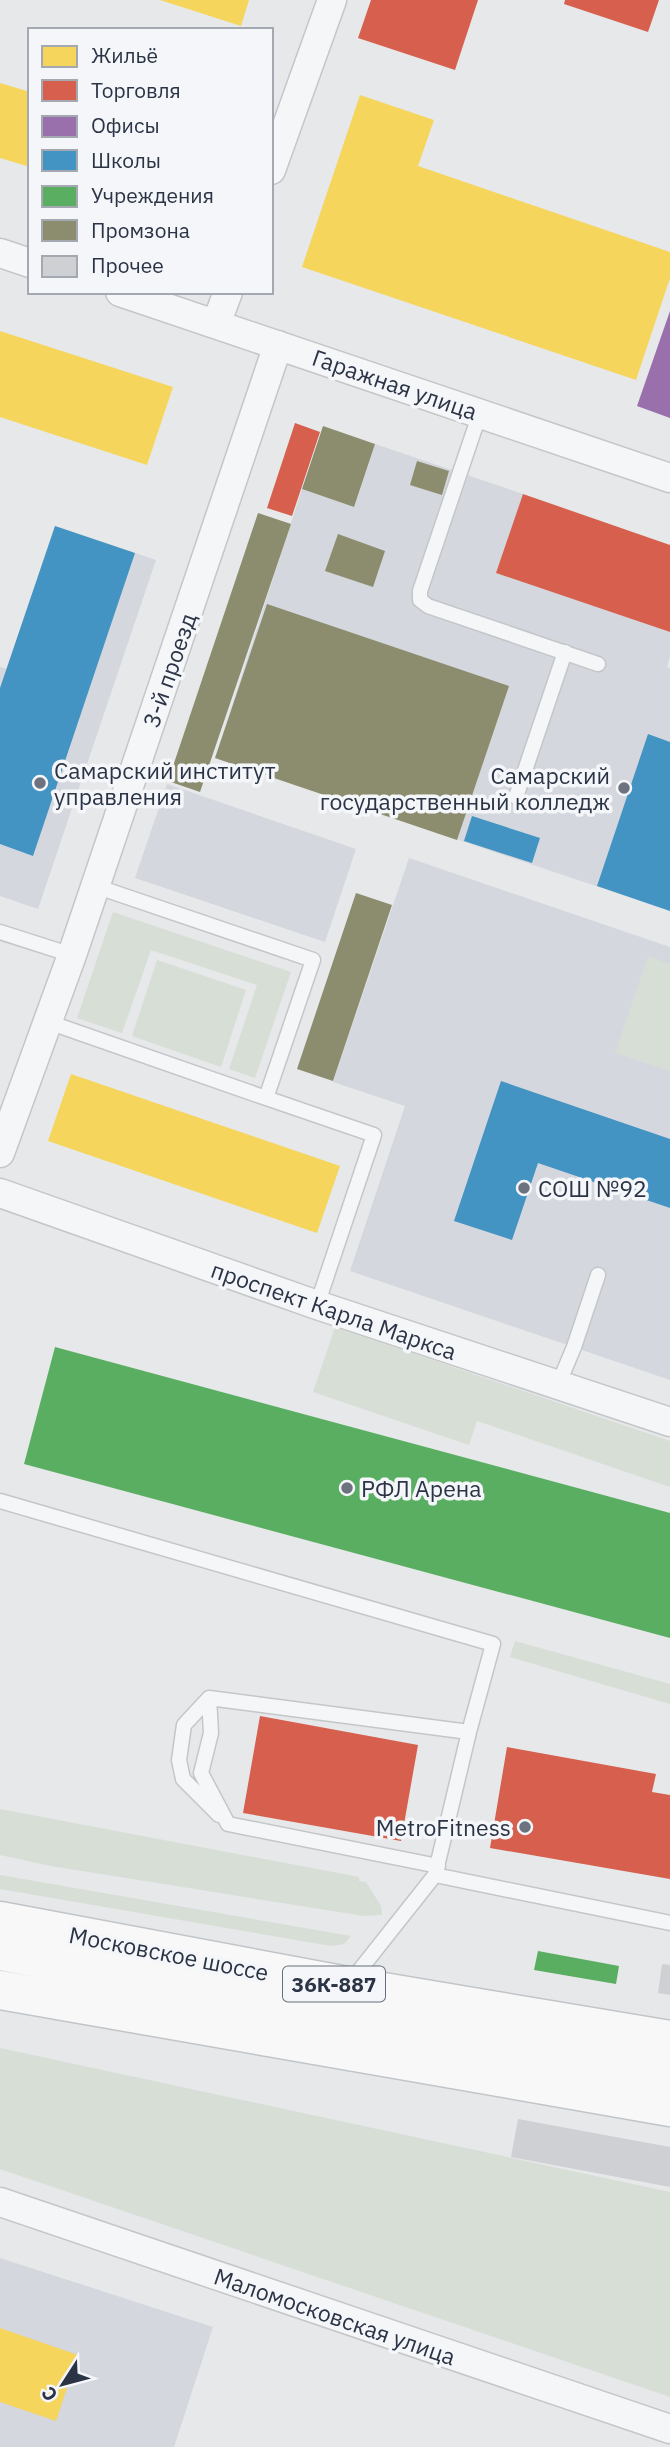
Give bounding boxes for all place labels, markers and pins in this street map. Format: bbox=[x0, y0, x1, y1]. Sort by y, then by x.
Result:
place label: Самарский институт управления bbox=[54, 755, 276, 811]
place label: Самарский государственный колледж bbox=[320, 760, 610, 816]
marker: Самарский институт управления bbox=[32, 775, 48, 791]
marker: Самарский государственный колледж bbox=[616, 780, 632, 796]
place label: СОШ №92 bbox=[538, 1173, 647, 1203]
marker: СОШ №92 bbox=[516, 1180, 532, 1196]
place label: РФЛ Арена bbox=[361, 1473, 482, 1503]
marker: РФЛ Арена bbox=[339, 1480, 355, 1496]
place label: MetroFitness bbox=[376, 1812, 511, 1842]
marker: MetroFitness bbox=[517, 1819, 533, 1835]

